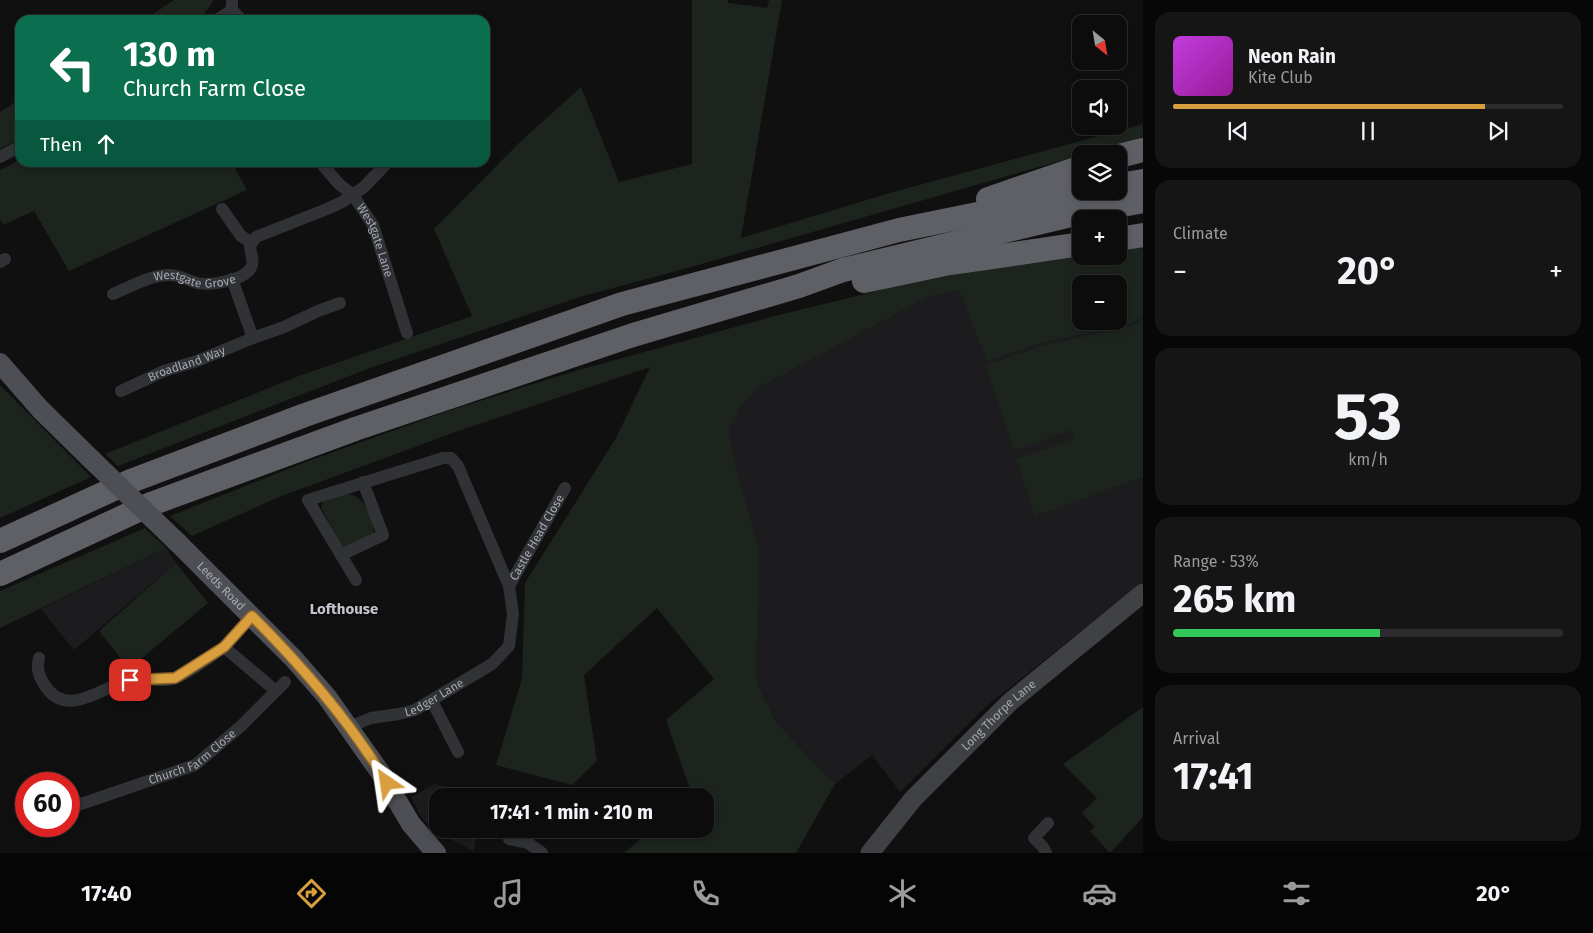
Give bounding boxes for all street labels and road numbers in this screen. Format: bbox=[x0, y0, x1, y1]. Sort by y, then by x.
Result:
street label: Westgate Lane bbox=[354, 201, 396, 279]
street label: Westgate Grove bbox=[152, 268, 238, 291]
street label: Broadland Way bbox=[146, 343, 227, 385]
street label: Castle Head Close bbox=[507, 492, 567, 583]
street label: Leeds Road bbox=[194, 559, 248, 613]
street label: Ledger Lane bbox=[403, 676, 466, 719]
street label: Long Thorpe Lane bbox=[959, 677, 1039, 753]
street label: Church Farm Close bbox=[147, 726, 239, 787]

